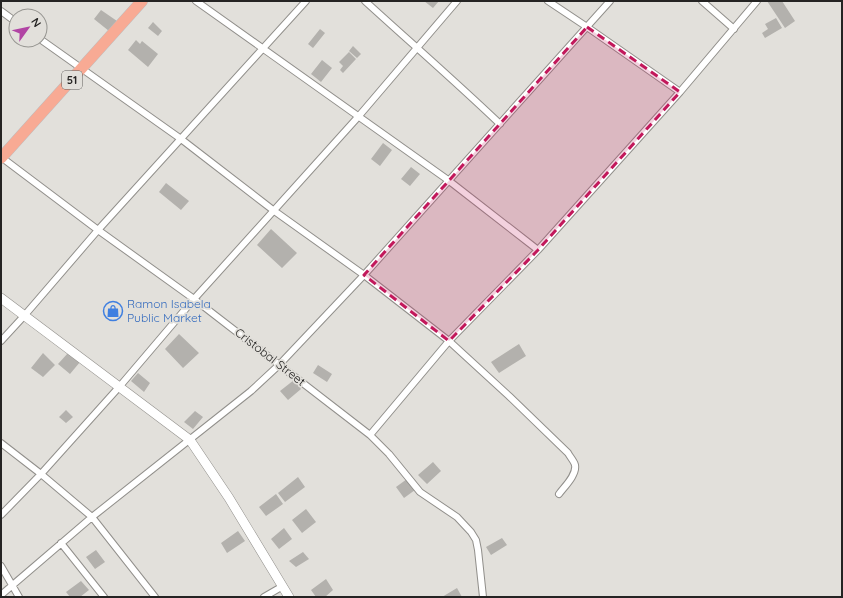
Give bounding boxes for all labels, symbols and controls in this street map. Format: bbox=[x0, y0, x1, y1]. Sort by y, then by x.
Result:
north arrow bbox=[8, 8, 48, 48]
text: N bbox=[28, 15, 44, 30]
road number: 51 bbox=[62, 71, 82, 89]
place label: Ramon Isabela Public Market bbox=[127, 296, 211, 325]
shop icon: Ramon Isabela Public Market bbox=[102, 300, 124, 322]
street label: Cristobal Street bbox=[232, 324, 309, 389]

